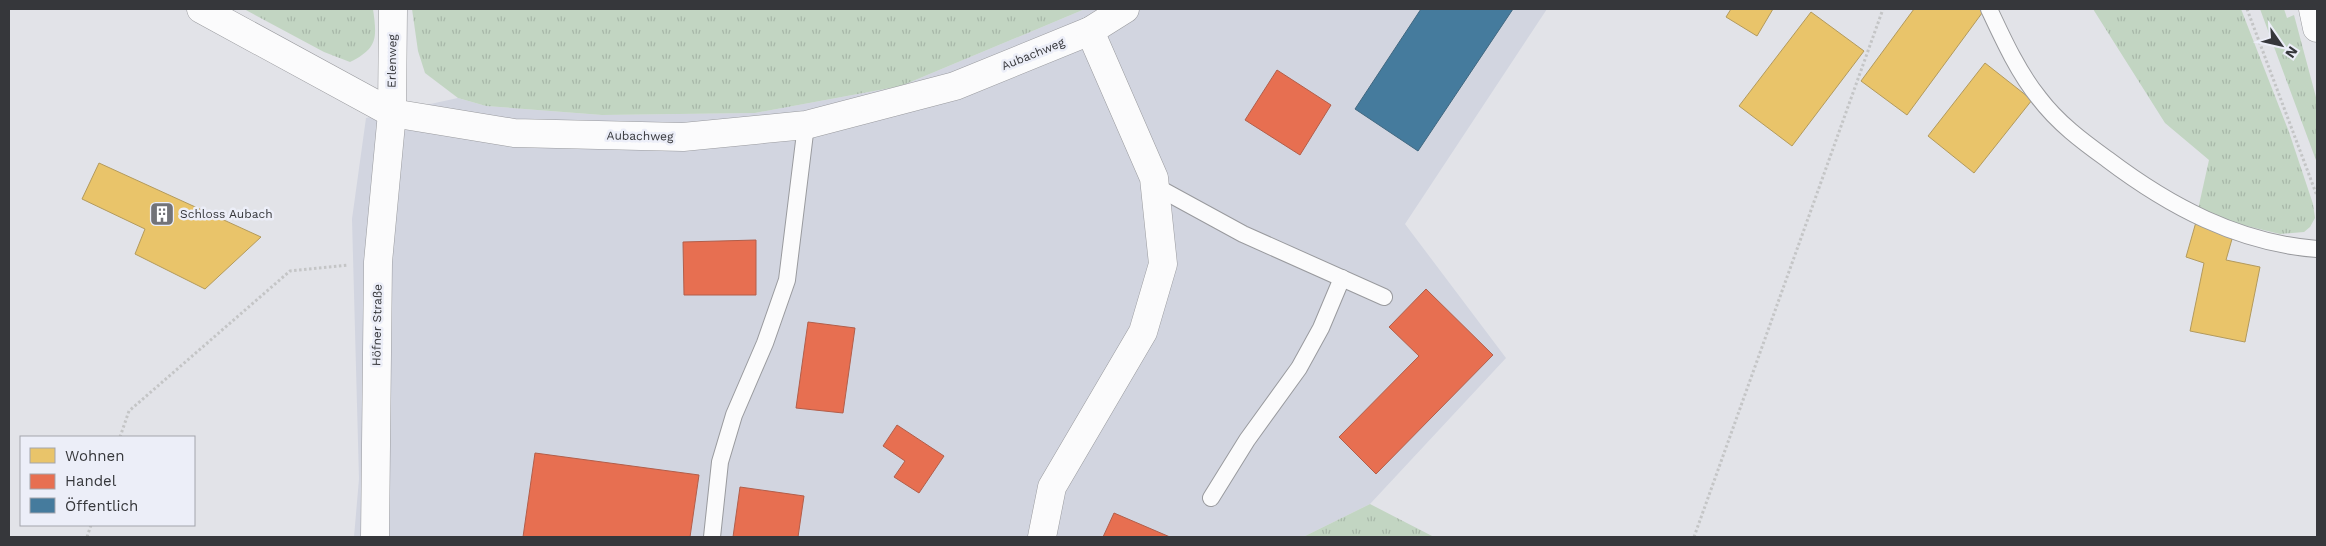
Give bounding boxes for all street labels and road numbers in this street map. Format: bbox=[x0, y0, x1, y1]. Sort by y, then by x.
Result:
street label: Erlenweg bbox=[385, 33, 399, 88]
street label: Aubachweg bbox=[999, 35, 1067, 73]
street label: Aubachweg bbox=[607, 128, 674, 144]
street label: Höfner Straße bbox=[369, 284, 385, 366]

